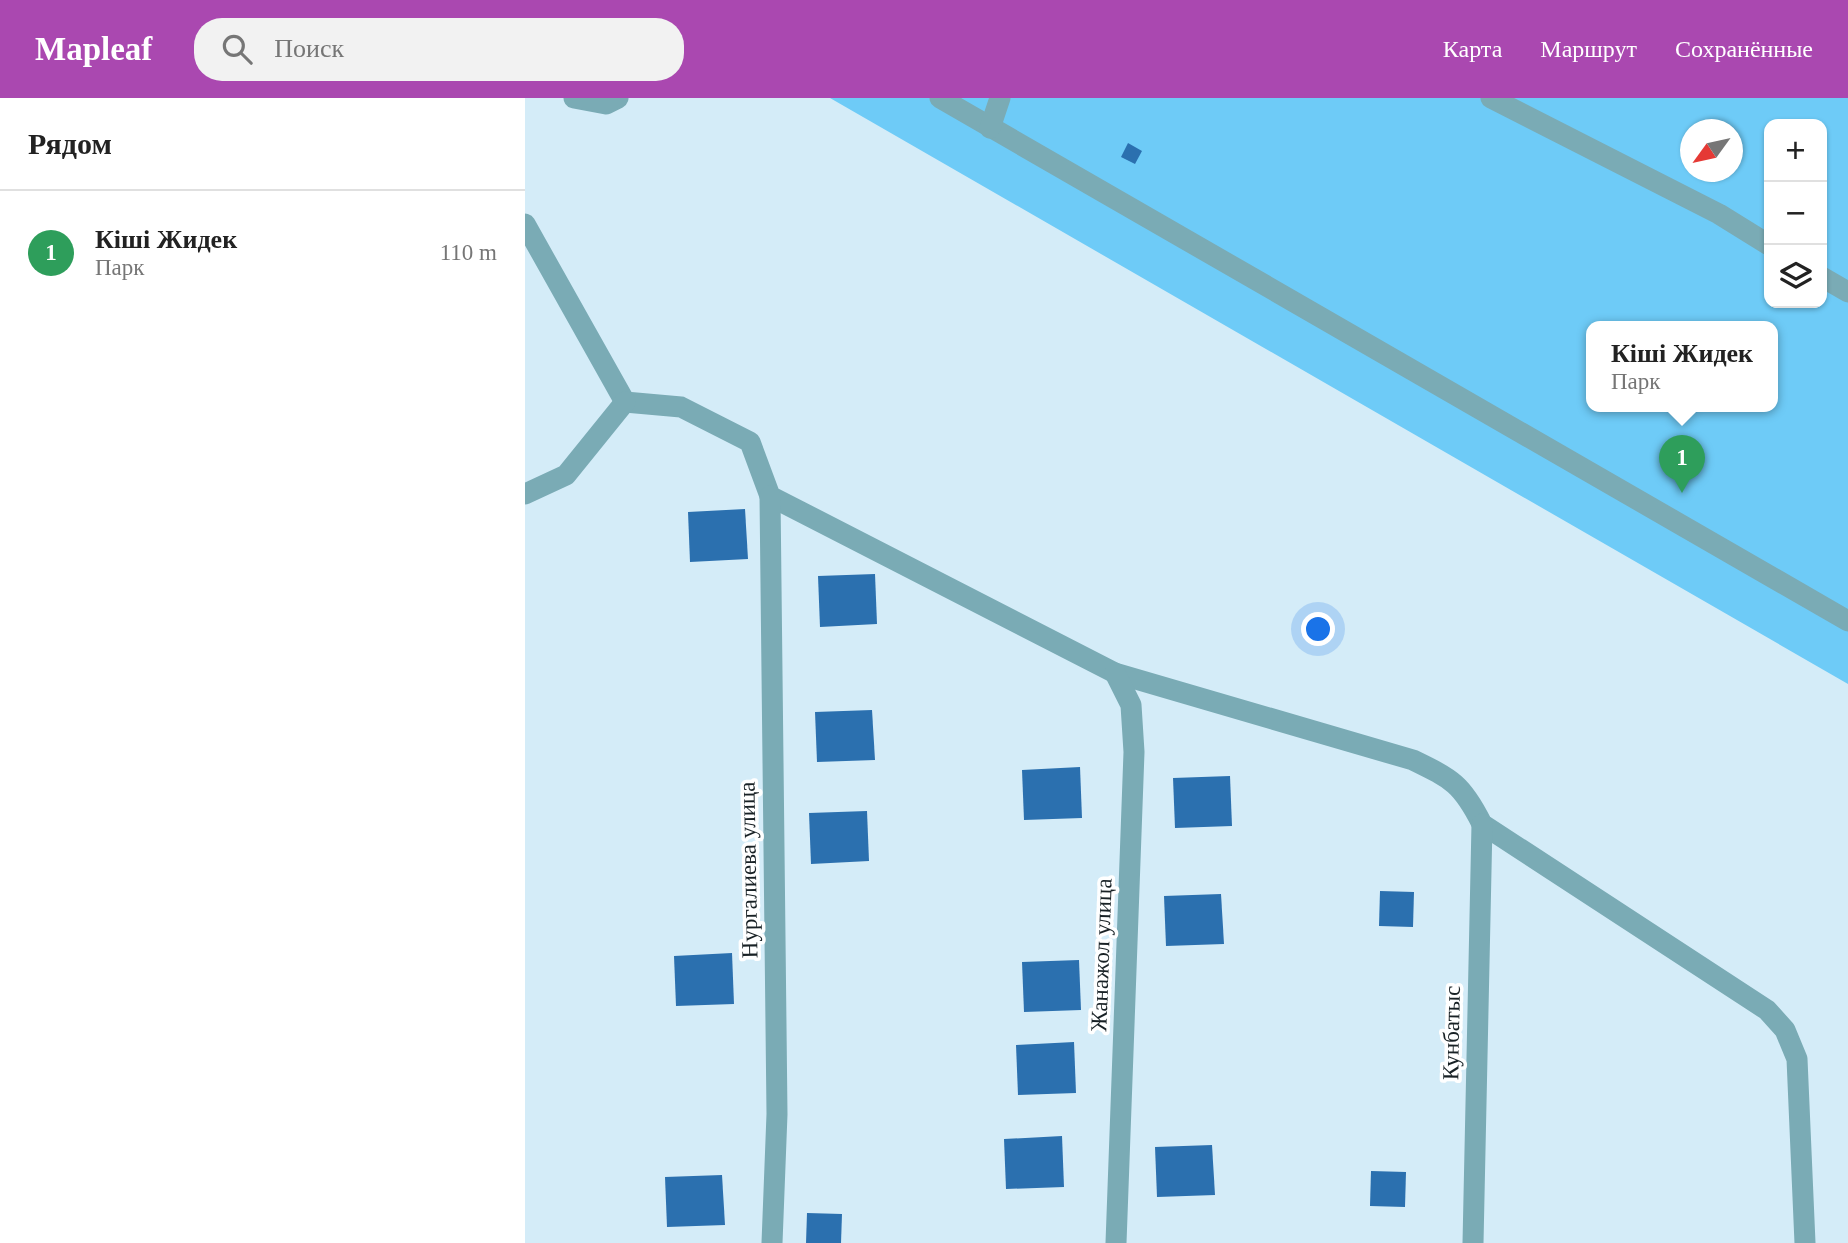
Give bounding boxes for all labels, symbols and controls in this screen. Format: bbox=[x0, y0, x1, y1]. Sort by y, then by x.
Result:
search box bbox=[194, 18, 684, 81]
icon: search bbox=[218, 30, 256, 68]
text: Mapleaf bbox=[35, 31, 152, 67]
text: Поиск bbox=[274, 34, 344, 63]
text: Карта bbox=[1443, 36, 1502, 62]
text: Маршрут bbox=[1540, 36, 1637, 62]
text: Сохранённые bbox=[1675, 36, 1813, 62]
north arrow bbox=[1680, 119, 1743, 182]
map controls bbox=[1764, 119, 1827, 308]
button: + bbox=[1764, 119, 1827, 182]
text: Рядом bbox=[28, 127, 112, 160]
button: − bbox=[1764, 182, 1827, 245]
text: Кіші Жидек bbox=[95, 225, 237, 254]
text: 1 bbox=[45, 240, 57, 265]
text: 110 m bbox=[440, 240, 497, 265]
button: layers bbox=[1764, 245, 1827, 308]
text: Парк bbox=[95, 255, 145, 280]
popup bbox=[1586, 321, 1778, 412]
text: Кіші Жидек bbox=[1611, 339, 1753, 368]
text: Парк bbox=[1611, 369, 1660, 394]
pin: 1 bbox=[1659, 435, 1705, 493]
your location bbox=[1301, 612, 1335, 646]
street label: Нургалиева улица bbox=[734, 781, 763, 959]
street label: Жанажол улица bbox=[1086, 878, 1117, 1032]
street label: Кунбатыс bbox=[1438, 986, 1465, 1080]

